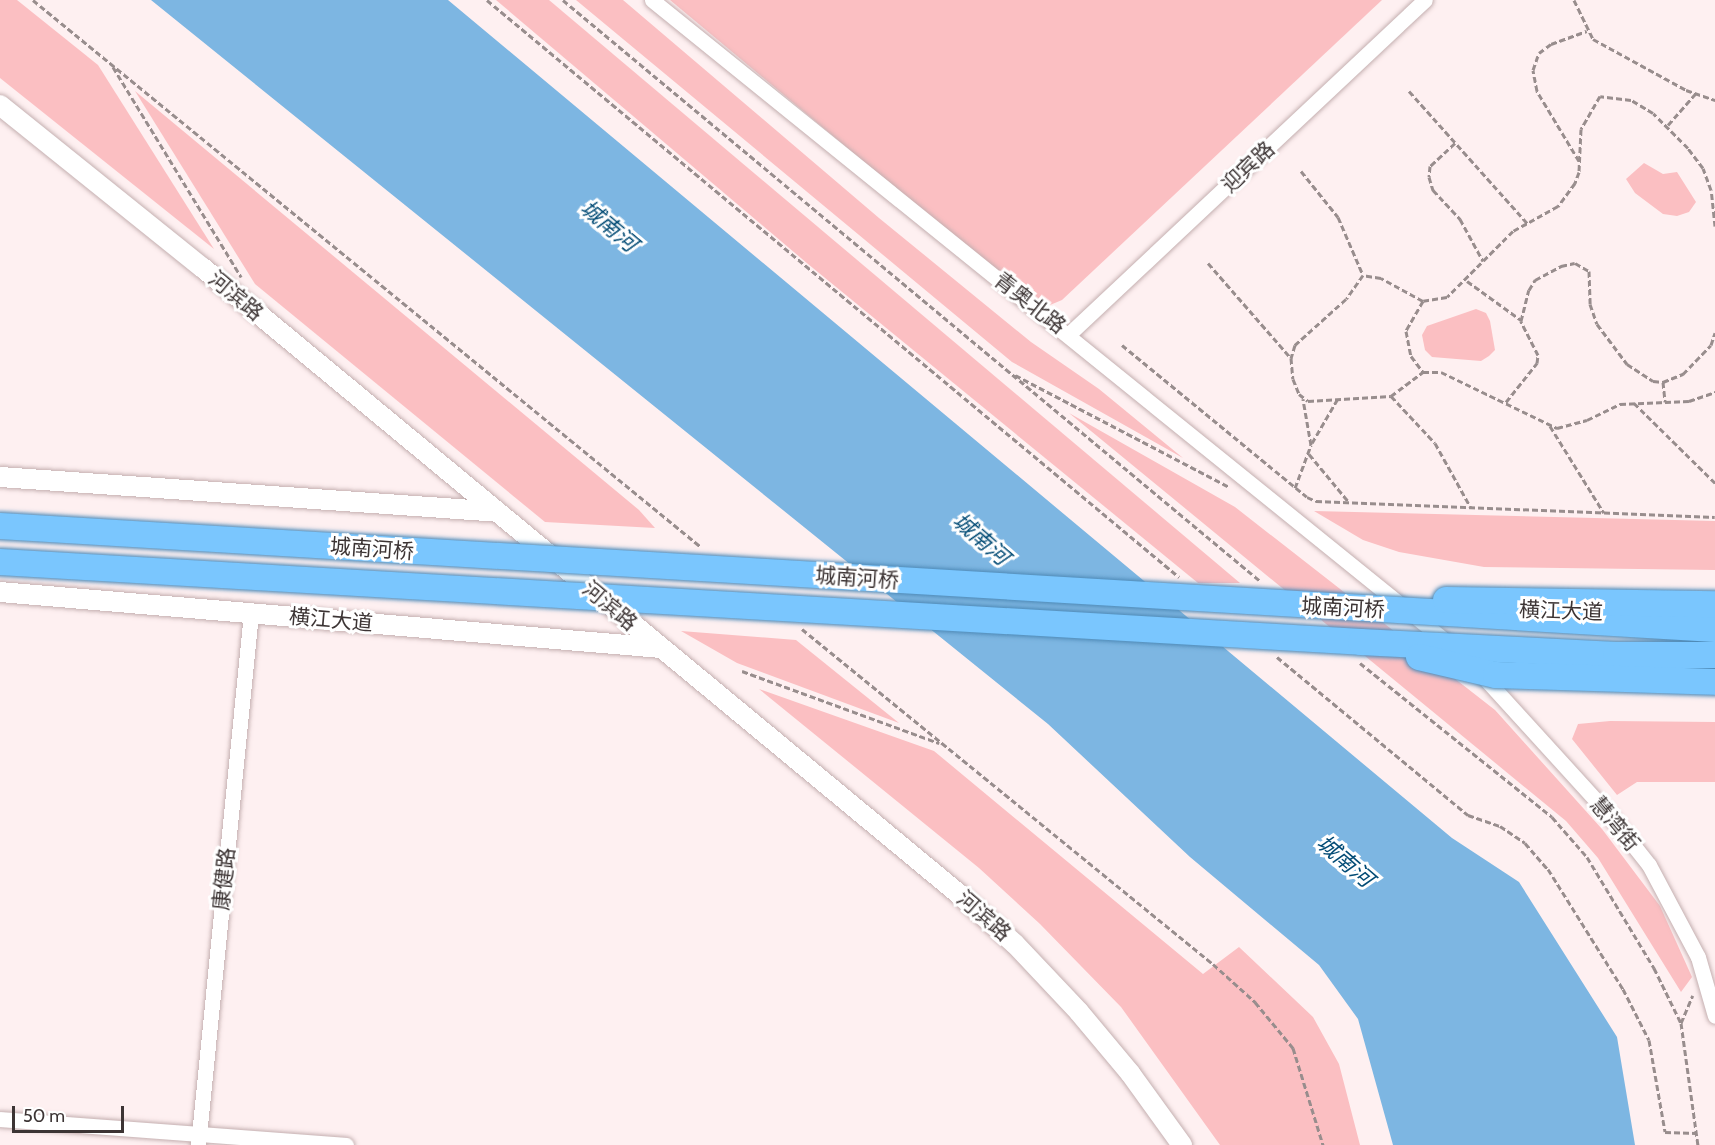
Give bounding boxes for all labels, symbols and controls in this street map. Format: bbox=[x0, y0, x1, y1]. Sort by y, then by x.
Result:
street label: 迎宾路 bbox=[1216, 136, 1280, 198]
water label: 城南河 bbox=[575, 195, 643, 257]
street label: 河滨路 bbox=[204, 266, 268, 326]
street label: 青奥北路 bbox=[989, 267, 1071, 339]
water label: 城南河 bbox=[947, 507, 1015, 571]
street label: 城南河桥 bbox=[329, 534, 415, 564]
street label: 城南河桥 bbox=[814, 563, 900, 593]
street label: 河滨路 bbox=[578, 576, 642, 636]
street label: 城南河桥 bbox=[1300, 593, 1386, 623]
street label: 横江大道 bbox=[1519, 597, 1603, 625]
street label: 横江大道 bbox=[288, 604, 374, 636]
street label: 慧湾街 bbox=[1585, 792, 1645, 856]
water label: 城南河 bbox=[1311, 829, 1379, 893]
street label: 康健路 bbox=[208, 846, 240, 912]
street label: 河滨路 bbox=[952, 886, 1016, 946]
scale bar bbox=[15, 1094, 128, 1132]
text: 50 m bbox=[23, 1105, 65, 1127]

